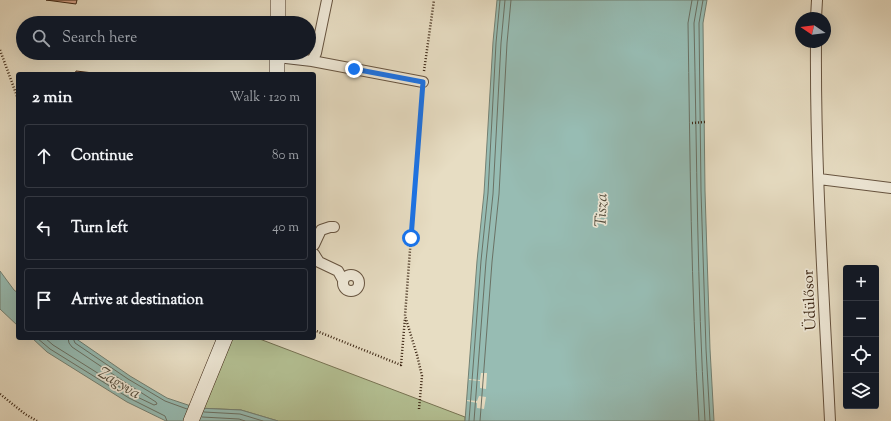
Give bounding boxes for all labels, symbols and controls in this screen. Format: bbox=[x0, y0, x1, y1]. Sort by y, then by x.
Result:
north arrow bbox=[795, 12, 831, 48]
search box bbox=[16, 16, 316, 60]
icon: search bbox=[30, 27, 52, 49]
text: Search here bbox=[62, 28, 137, 49]
route end bbox=[345, 60, 363, 78]
text: 2 min bbox=[32, 86, 73, 110]
text: Walk · 120 m bbox=[230, 89, 300, 107]
icon: ahead bbox=[33, 145, 55, 167]
text: Continue bbox=[71, 146, 133, 167]
text: 80 m bbox=[272, 147, 299, 165]
water label: Tisza bbox=[590, 193, 615, 227]
icon: left bbox=[33, 217, 55, 239]
text: Turn left bbox=[71, 218, 128, 239]
text: 40 m bbox=[272, 219, 299, 237]
route start bbox=[402, 229, 420, 247]
map controls bbox=[843, 265, 879, 409]
button: + bbox=[843, 265, 879, 301]
street label: Üdülősor bbox=[797, 269, 823, 331]
icon: arrive bbox=[33, 289, 55, 311]
text: Arrive at destination bbox=[71, 290, 204, 311]
button: − bbox=[843, 301, 879, 337]
button: locate bbox=[843, 337, 879, 373]
water label: Zagyva bbox=[93, 363, 144, 406]
button: layers bbox=[843, 373, 879, 409]

